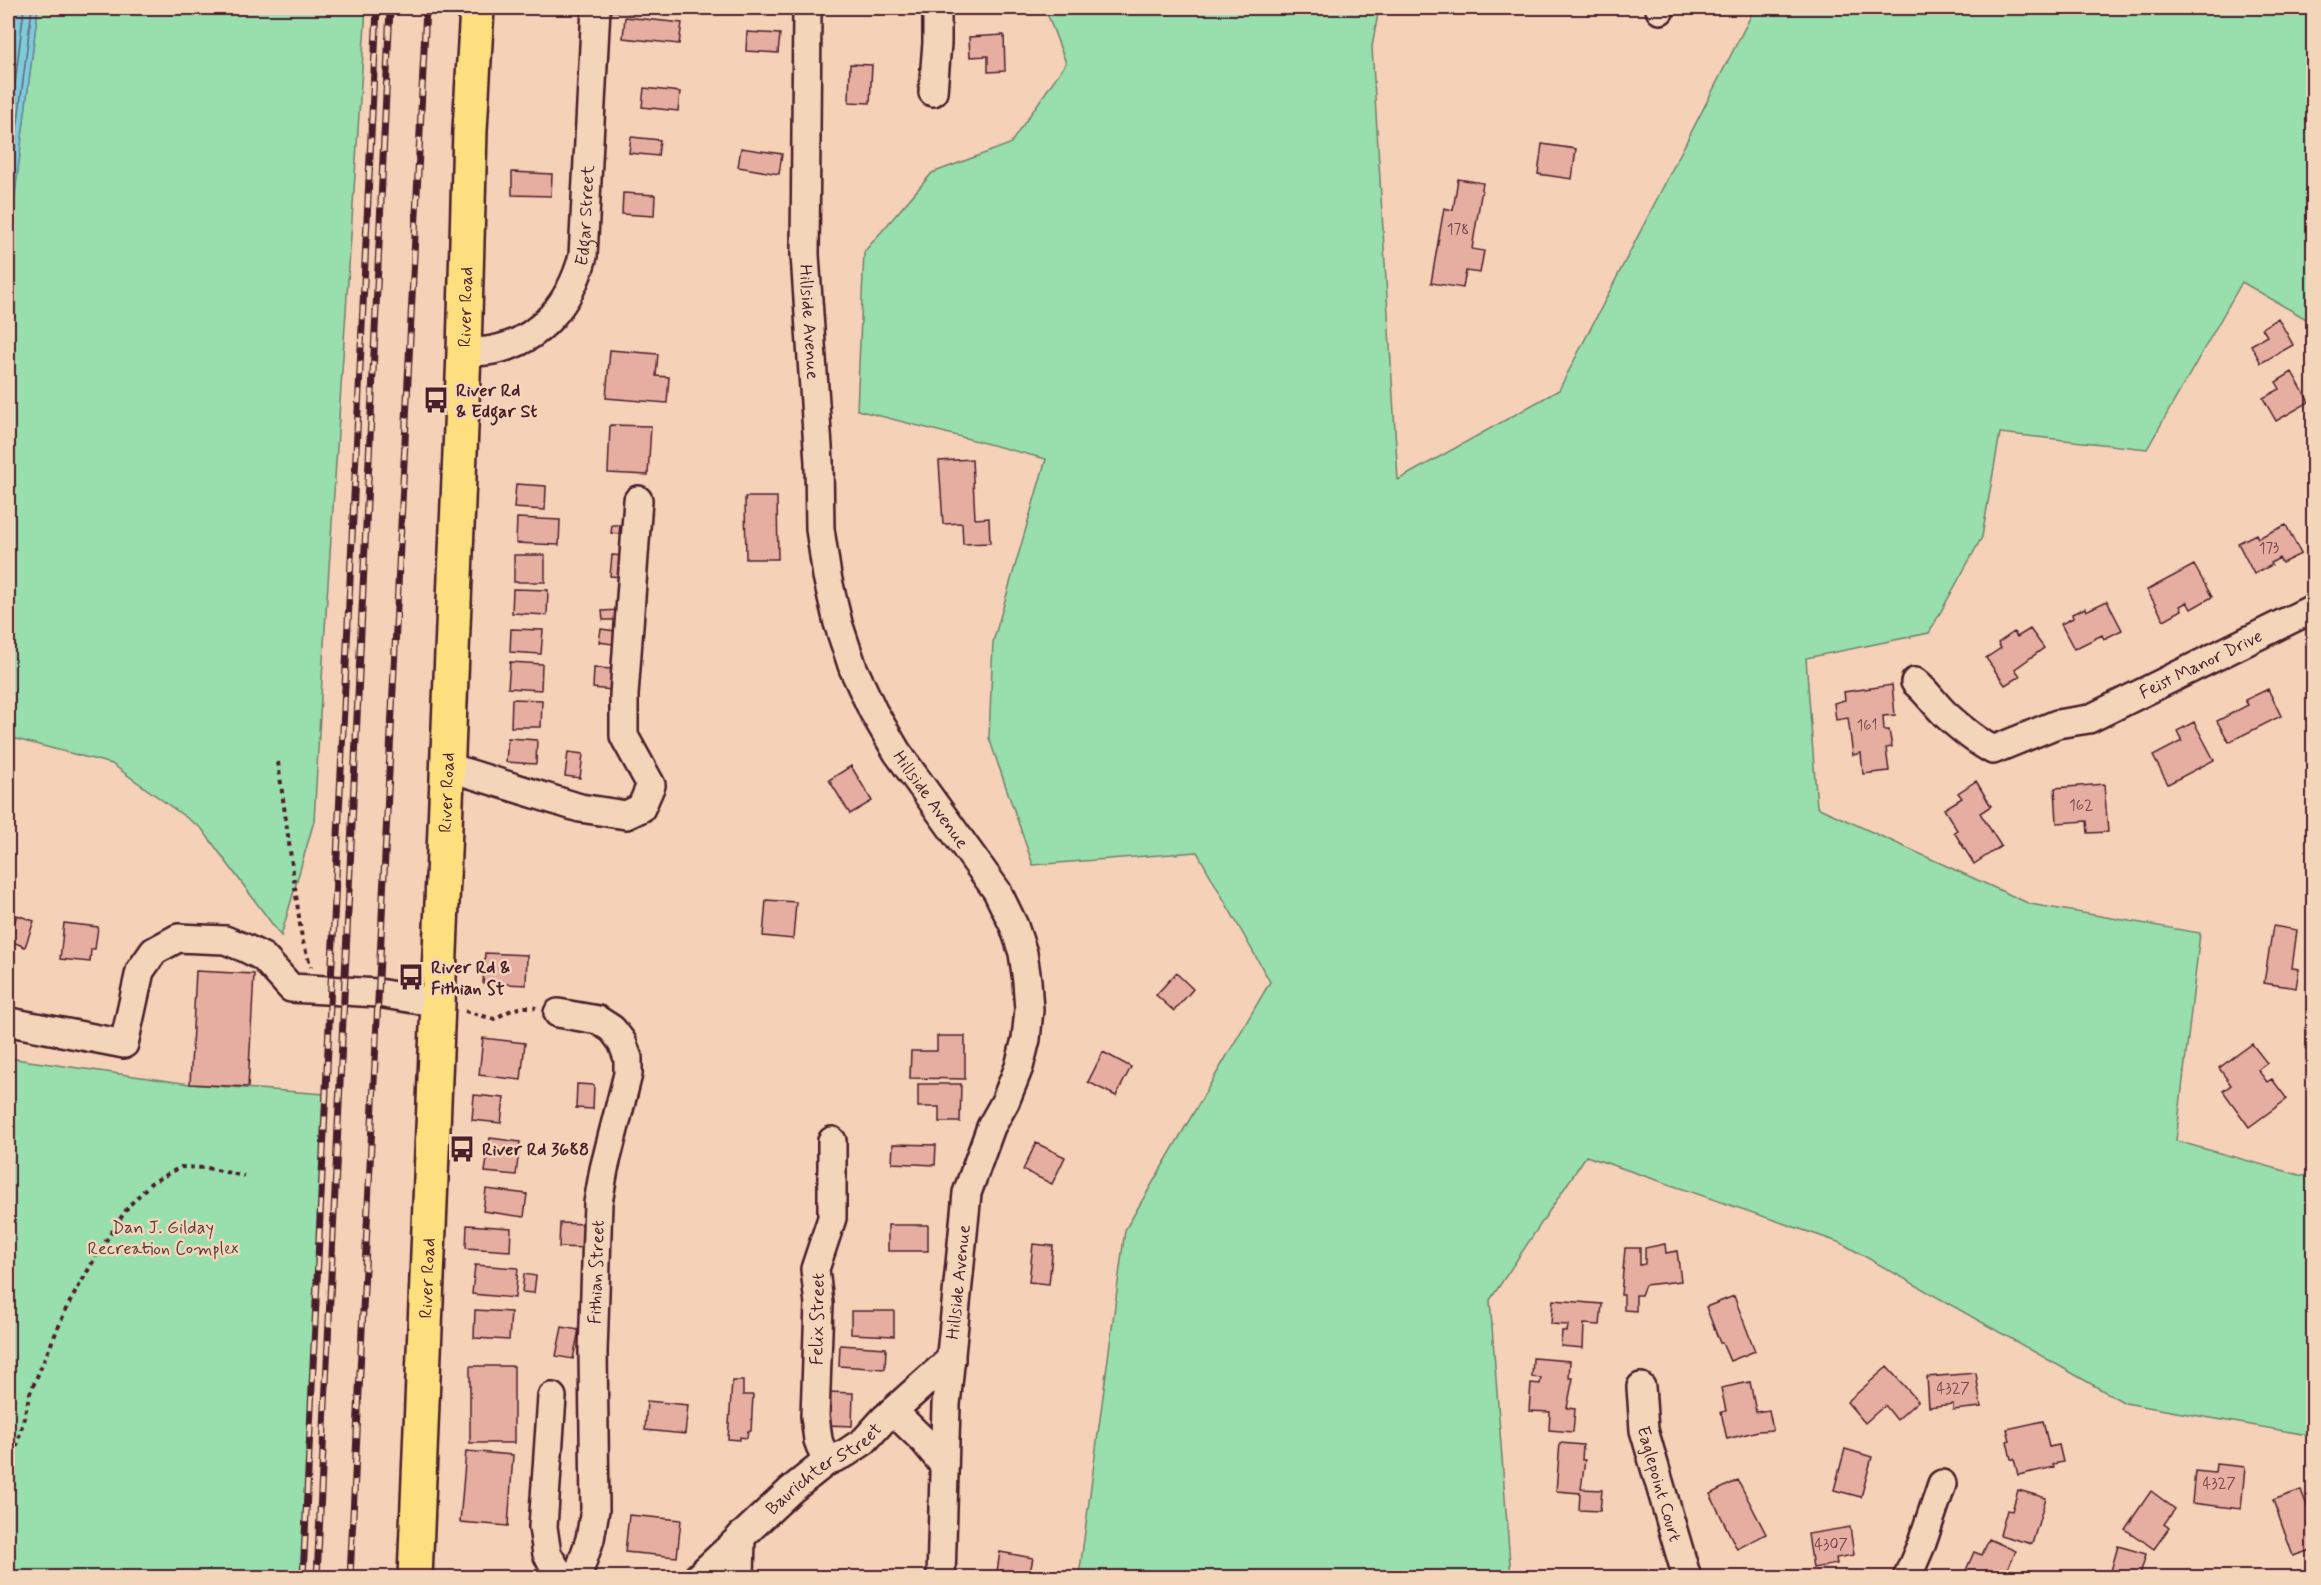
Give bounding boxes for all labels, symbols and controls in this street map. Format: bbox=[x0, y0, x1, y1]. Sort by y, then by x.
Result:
street label: Edgar Street bbox=[570, 164, 601, 269]
house number: 178 bbox=[1447, 220, 1469, 240]
street label: Hillside Avenue bbox=[793, 264, 824, 380]
street label: River Road bbox=[453, 266, 479, 348]
place label: River Rd & Edgar St bbox=[456, 379, 537, 426]
bus stop icon: River Rd & Edgar St bbox=[421, 385, 451, 415]
house number: 173 bbox=[2259, 539, 2279, 559]
street label: Feist Manor Drive bbox=[2136, 624, 2267, 705]
house number: 161 bbox=[1857, 716, 1877, 736]
street label: Hillside Avenue bbox=[887, 746, 974, 854]
street label: River Road bbox=[434, 752, 461, 833]
house number: 162 bbox=[2069, 796, 2093, 816]
place label: River Rd & Fithian St bbox=[431, 956, 510, 1001]
bus stop icon: River Rd & Fithian St bbox=[396, 962, 426, 992]
bus stop icon: River Rd 3688 bbox=[447, 1134, 477, 1164]
place label: River Rd 3688 bbox=[482, 1138, 589, 1162]
park label: Dan J. Gilday Recreation Complex bbox=[87, 1216, 239, 1261]
street label: Fithian Street bbox=[583, 1219, 611, 1325]
street label: Hillside Avenue bbox=[941, 1223, 977, 1341]
street label: River Road bbox=[414, 1238, 442, 1319]
street label: Felix Street bbox=[805, 1272, 831, 1365]
house number: 4327 bbox=[1936, 1379, 1970, 1399]
street label: Baurichter Street bbox=[761, 1418, 888, 1521]
street label: Eaglepoint Court bbox=[1630, 1423, 1687, 1545]
house number: 4327 bbox=[2202, 1474, 2236, 1494]
house number: 4307 bbox=[1814, 1535, 1848, 1555]

